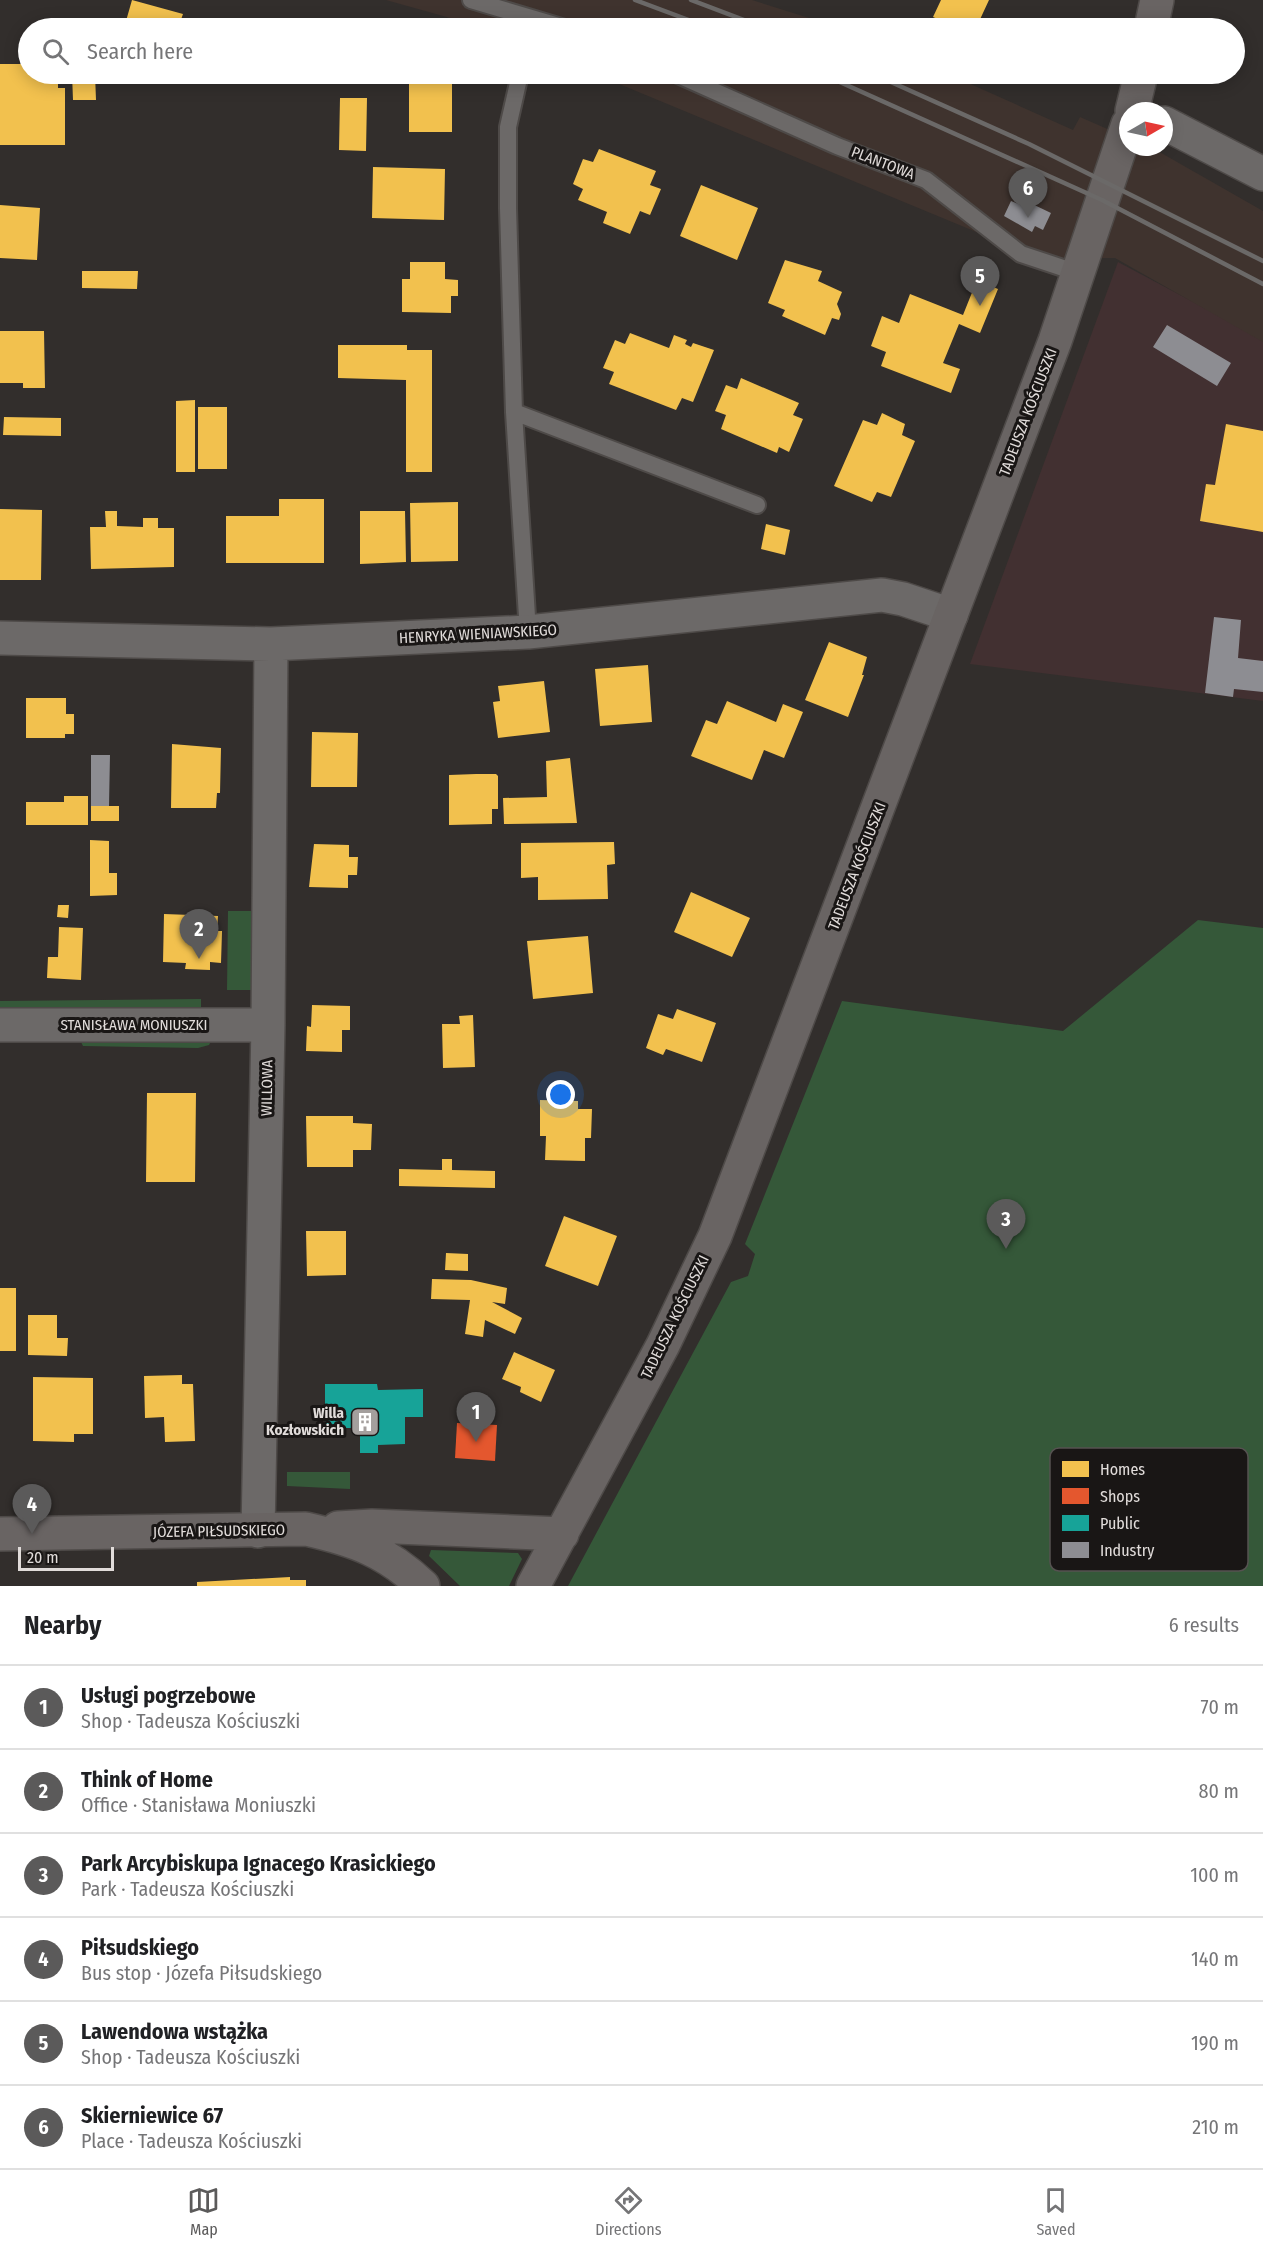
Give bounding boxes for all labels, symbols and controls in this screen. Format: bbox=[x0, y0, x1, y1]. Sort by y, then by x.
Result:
search box bbox=[18, 18, 1245, 84]
icon: search bbox=[39, 35, 72, 68]
text: Search here bbox=[87, 38, 193, 65]
north arrow bbox=[1119, 102, 1173, 156]
street label: PLANTOWA bbox=[849, 143, 917, 183]
pin: 6 bbox=[1008, 168, 1048, 218]
pin: 5 bbox=[960, 256, 1000, 306]
street label: TADEUSZA KOŚCIUSZKI bbox=[995, 346, 1061, 478]
street label: HENRYKA WIENIAWSKIEGO bbox=[399, 621, 557, 647]
street label: TADEUSZA KOŚCIUSZKI bbox=[824, 800, 890, 932]
pin: 2 bbox=[180, 910, 218, 959]
street label: STANISŁAWA MONIUSZKI bbox=[60, 1016, 208, 1034]
street label: WILLOWA bbox=[258, 1060, 276, 1116]
your location bbox=[546, 1080, 575, 1109]
pin: 3 bbox=[986, 1200, 1026, 1249]
street label: TADEUSZA KOŚCIUSZKI bbox=[637, 1252, 713, 1382]
pin: 1 bbox=[456, 1392, 496, 1442]
place label: Willa Kozłowskich bbox=[266, 1404, 345, 1439]
building icon: Willa Kozłowskich bbox=[349, 1406, 381, 1438]
legend bbox=[1050, 1448, 1248, 1571]
text: Homes bbox=[1100, 1460, 1145, 1479]
pin: 4 bbox=[12, 1484, 51, 1534]
text: Shops bbox=[1100, 1487, 1140, 1506]
text: Public bbox=[1100, 1514, 1140, 1533]
street label: JÓZEFA PIŁSUDSKIEGO bbox=[153, 1521, 285, 1541]
text: Industry bbox=[1100, 1541, 1155, 1560]
scale bar bbox=[18, 1544, 114, 1572]
text: 20 m bbox=[27, 1548, 58, 1567]
text: Nearby bbox=[24, 1610, 101, 1641]
text: 6 results bbox=[1169, 1613, 1239, 1637]
text: Usługi pogrzebowe bbox=[81, 1682, 256, 1709]
text: 1 bbox=[39, 1695, 48, 1719]
text: 70 m bbox=[1201, 1695, 1239, 1719]
text: Shop · Tadeusza Kościuszki bbox=[81, 1709, 300, 1733]
text: Think of Home bbox=[81, 1766, 213, 1793]
text: 2 bbox=[39, 1779, 48, 1803]
text: 80 m bbox=[1199, 1779, 1239, 1803]
text: Office · Stanisława Moniuszki bbox=[81, 1793, 316, 1817]
text: Park Arcybiskupa Ignacego Krasickiego bbox=[81, 1850, 436, 1877]
text: 3 bbox=[39, 1863, 48, 1887]
text: 100 m bbox=[1190, 1863, 1239, 1887]
text: Park · Tadeusza Kościuszki bbox=[81, 1877, 294, 1901]
text: Piłsudskiego bbox=[81, 1934, 199, 1961]
text: 4 bbox=[38, 1947, 49, 1971]
text: 140 m bbox=[1191, 1947, 1239, 1971]
text: Bus stop · Józefa Piłsudskiego bbox=[81, 1961, 322, 1985]
text: Lawendowa wstążka bbox=[81, 2018, 268, 2045]
text: 5 bbox=[39, 2031, 48, 2055]
text: 190 m bbox=[1191, 2031, 1239, 2055]
text: Shop · Tadeusza Kościuszki bbox=[81, 2045, 300, 2069]
text: Skierniewice 67 bbox=[81, 2102, 223, 2129]
text: 6 bbox=[38, 2115, 49, 2139]
text: 210 m bbox=[1192, 2115, 1239, 2139]
text: Place · Tadeusza Kościuszki bbox=[81, 2129, 302, 2153]
tab: Map bbox=[187, 2184, 220, 2239]
tab: Directions bbox=[595, 2184, 662, 2239]
tab: Saved bbox=[1036, 2184, 1076, 2239]

